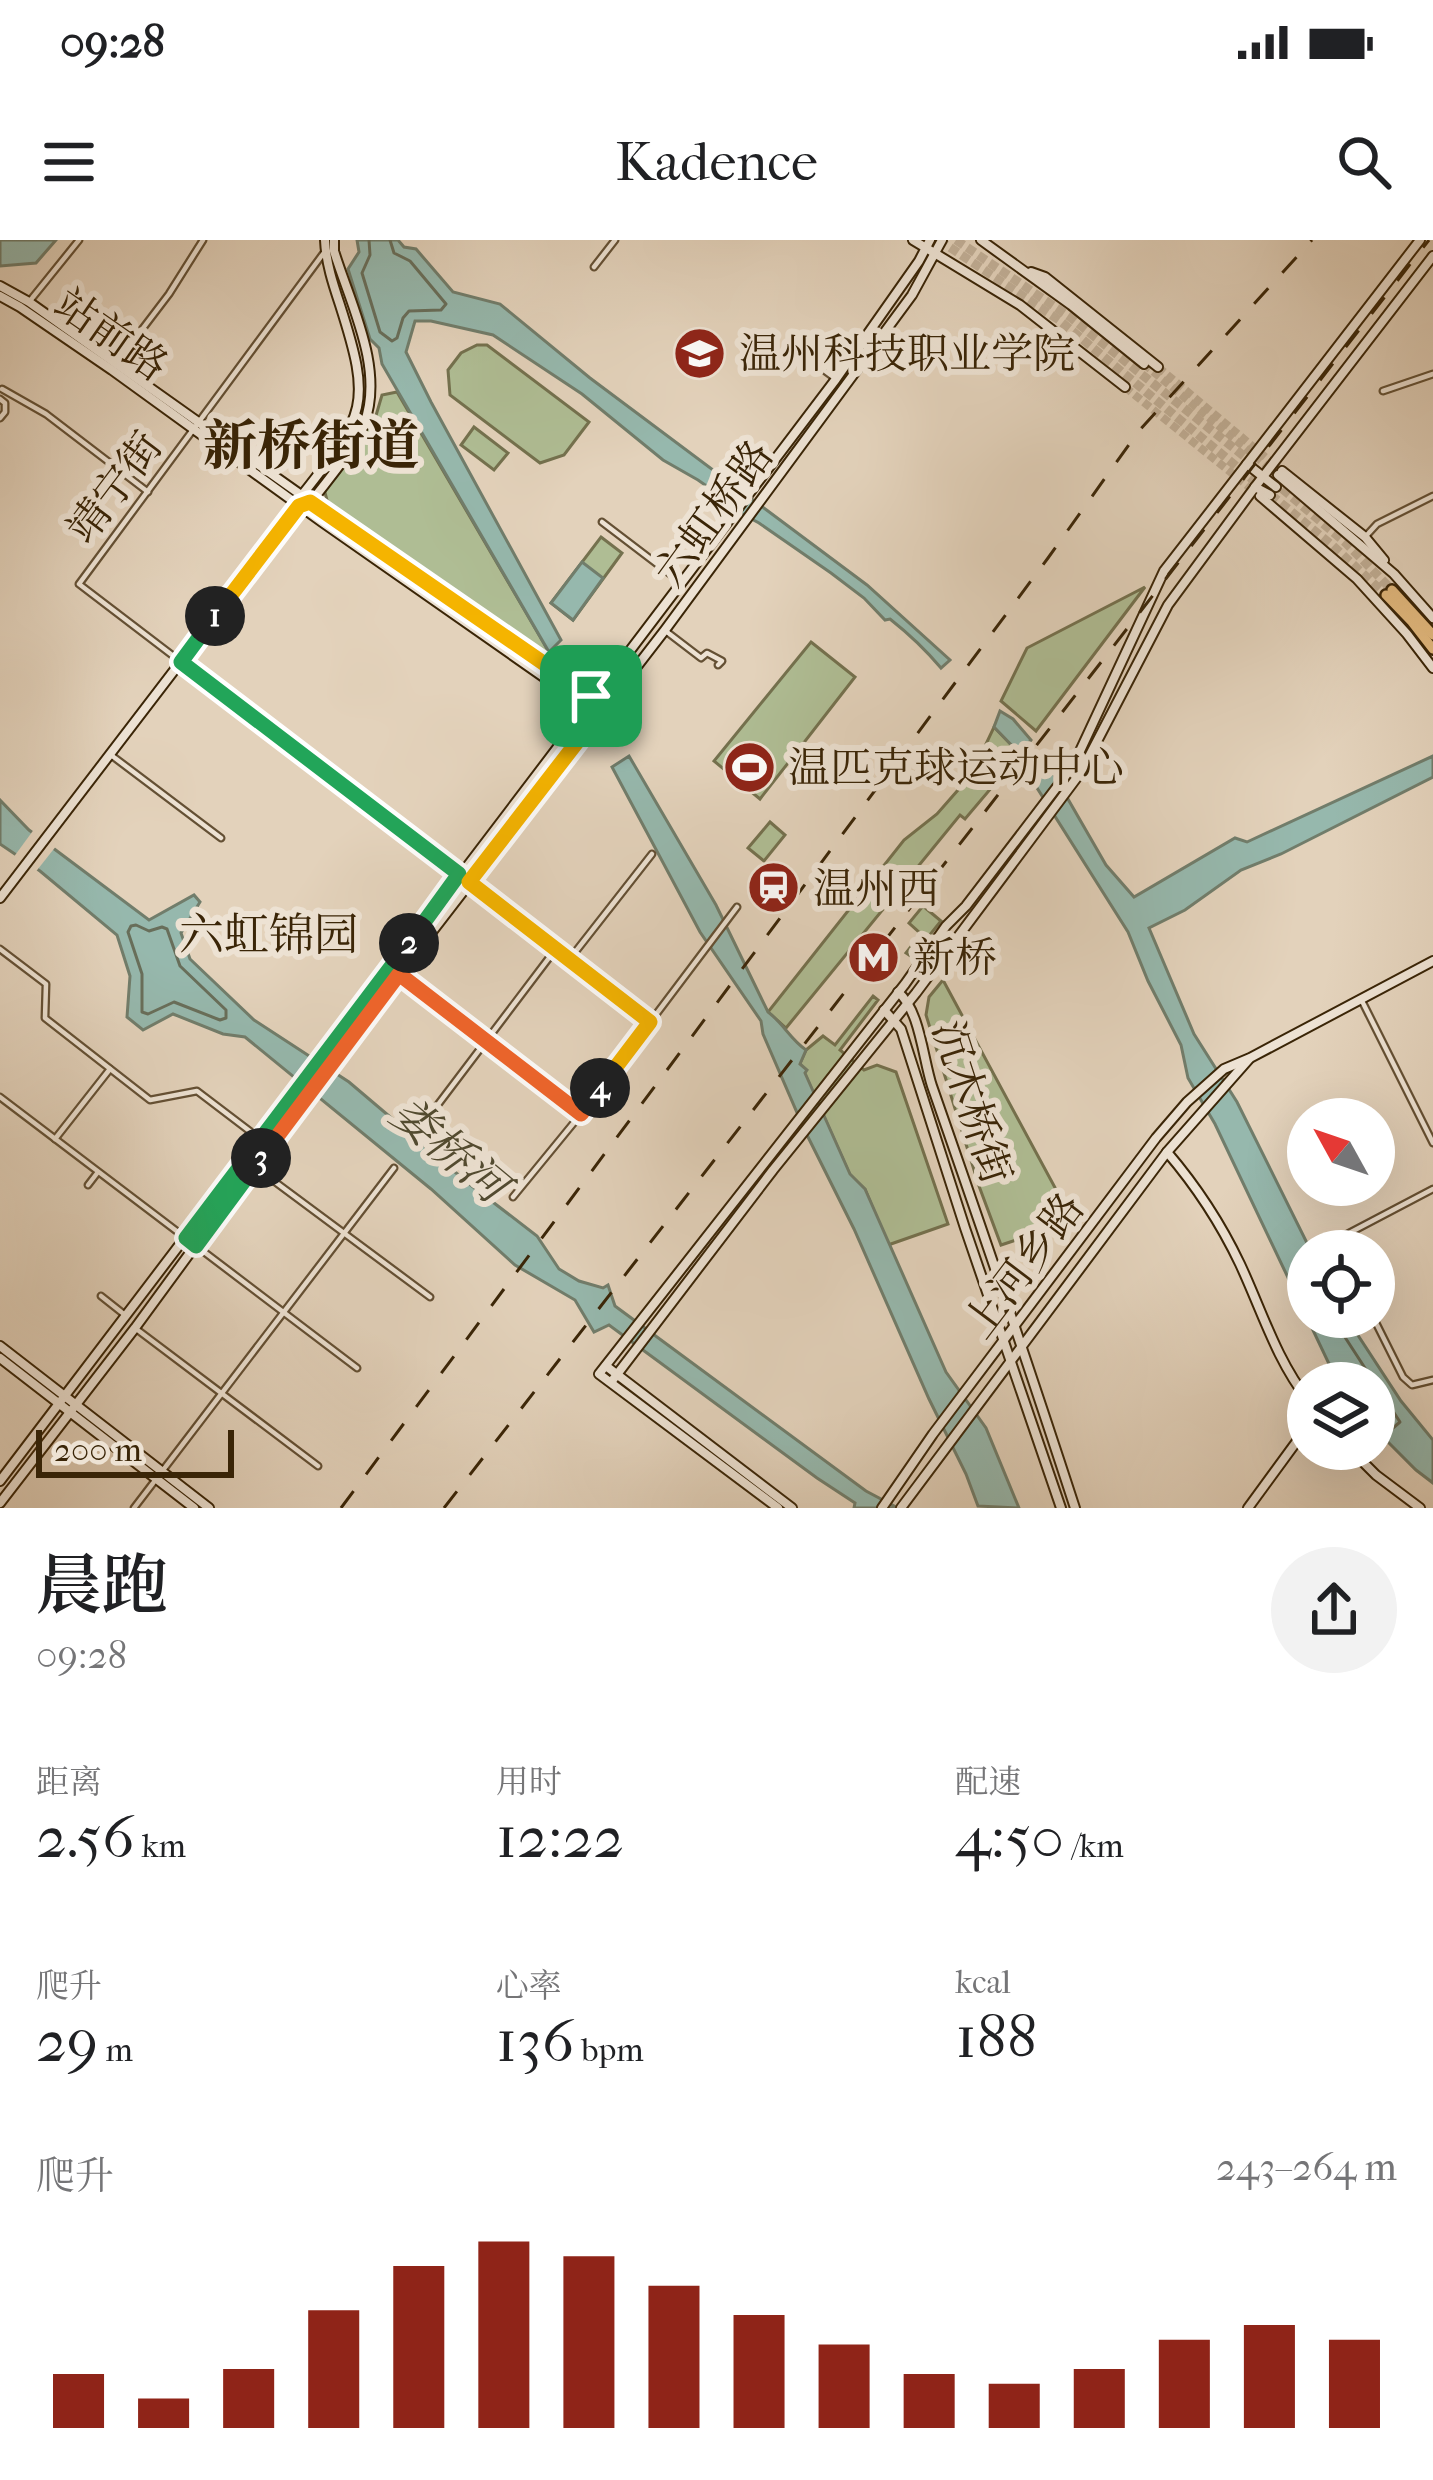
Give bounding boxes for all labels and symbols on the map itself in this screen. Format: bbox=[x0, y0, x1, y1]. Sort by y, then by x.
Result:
street label: 站前路 bbox=[45, 279, 177, 391]
school or university icon: 温州科技职业学院 bbox=[672, 325, 728, 381]
place label: 温州科技职业学院 bbox=[739, 330, 1075, 379]
district label: 新桥街道 bbox=[203, 415, 419, 478]
street label: 靖宁街 bbox=[58, 423, 173, 553]
street label: 六虹桥路 bbox=[645, 432, 783, 596]
pin: 1 bbox=[185, 586, 245, 646]
pin bbox=[540, 645, 642, 747]
sports icon: 温匹克球运动中心 bbox=[721, 739, 777, 795]
place label: 温匹克球运动中心 bbox=[788, 744, 1124, 793]
station icon: 温州西 bbox=[746, 860, 802, 916]
place label: 温州西 bbox=[813, 865, 939, 914]
district label: 六虹锦园 bbox=[179, 909, 359, 962]
pin: 2 bbox=[379, 913, 439, 973]
metro station icon: 新桥 bbox=[846, 929, 902, 985]
place label: 新桥 bbox=[913, 934, 997, 983]
street label: 沉木桥街 bbox=[922, 1015, 1021, 1190]
pin: 4 bbox=[570, 1058, 630, 1118]
water label: 娄桥河 bbox=[380, 1086, 523, 1218]
north arrow bbox=[1287, 1098, 1395, 1206]
pin: 3 bbox=[231, 1128, 291, 1188]
street label: 上河乡路 bbox=[954, 1184, 1094, 1348]
scale bar bbox=[36, 1424, 234, 1477]

